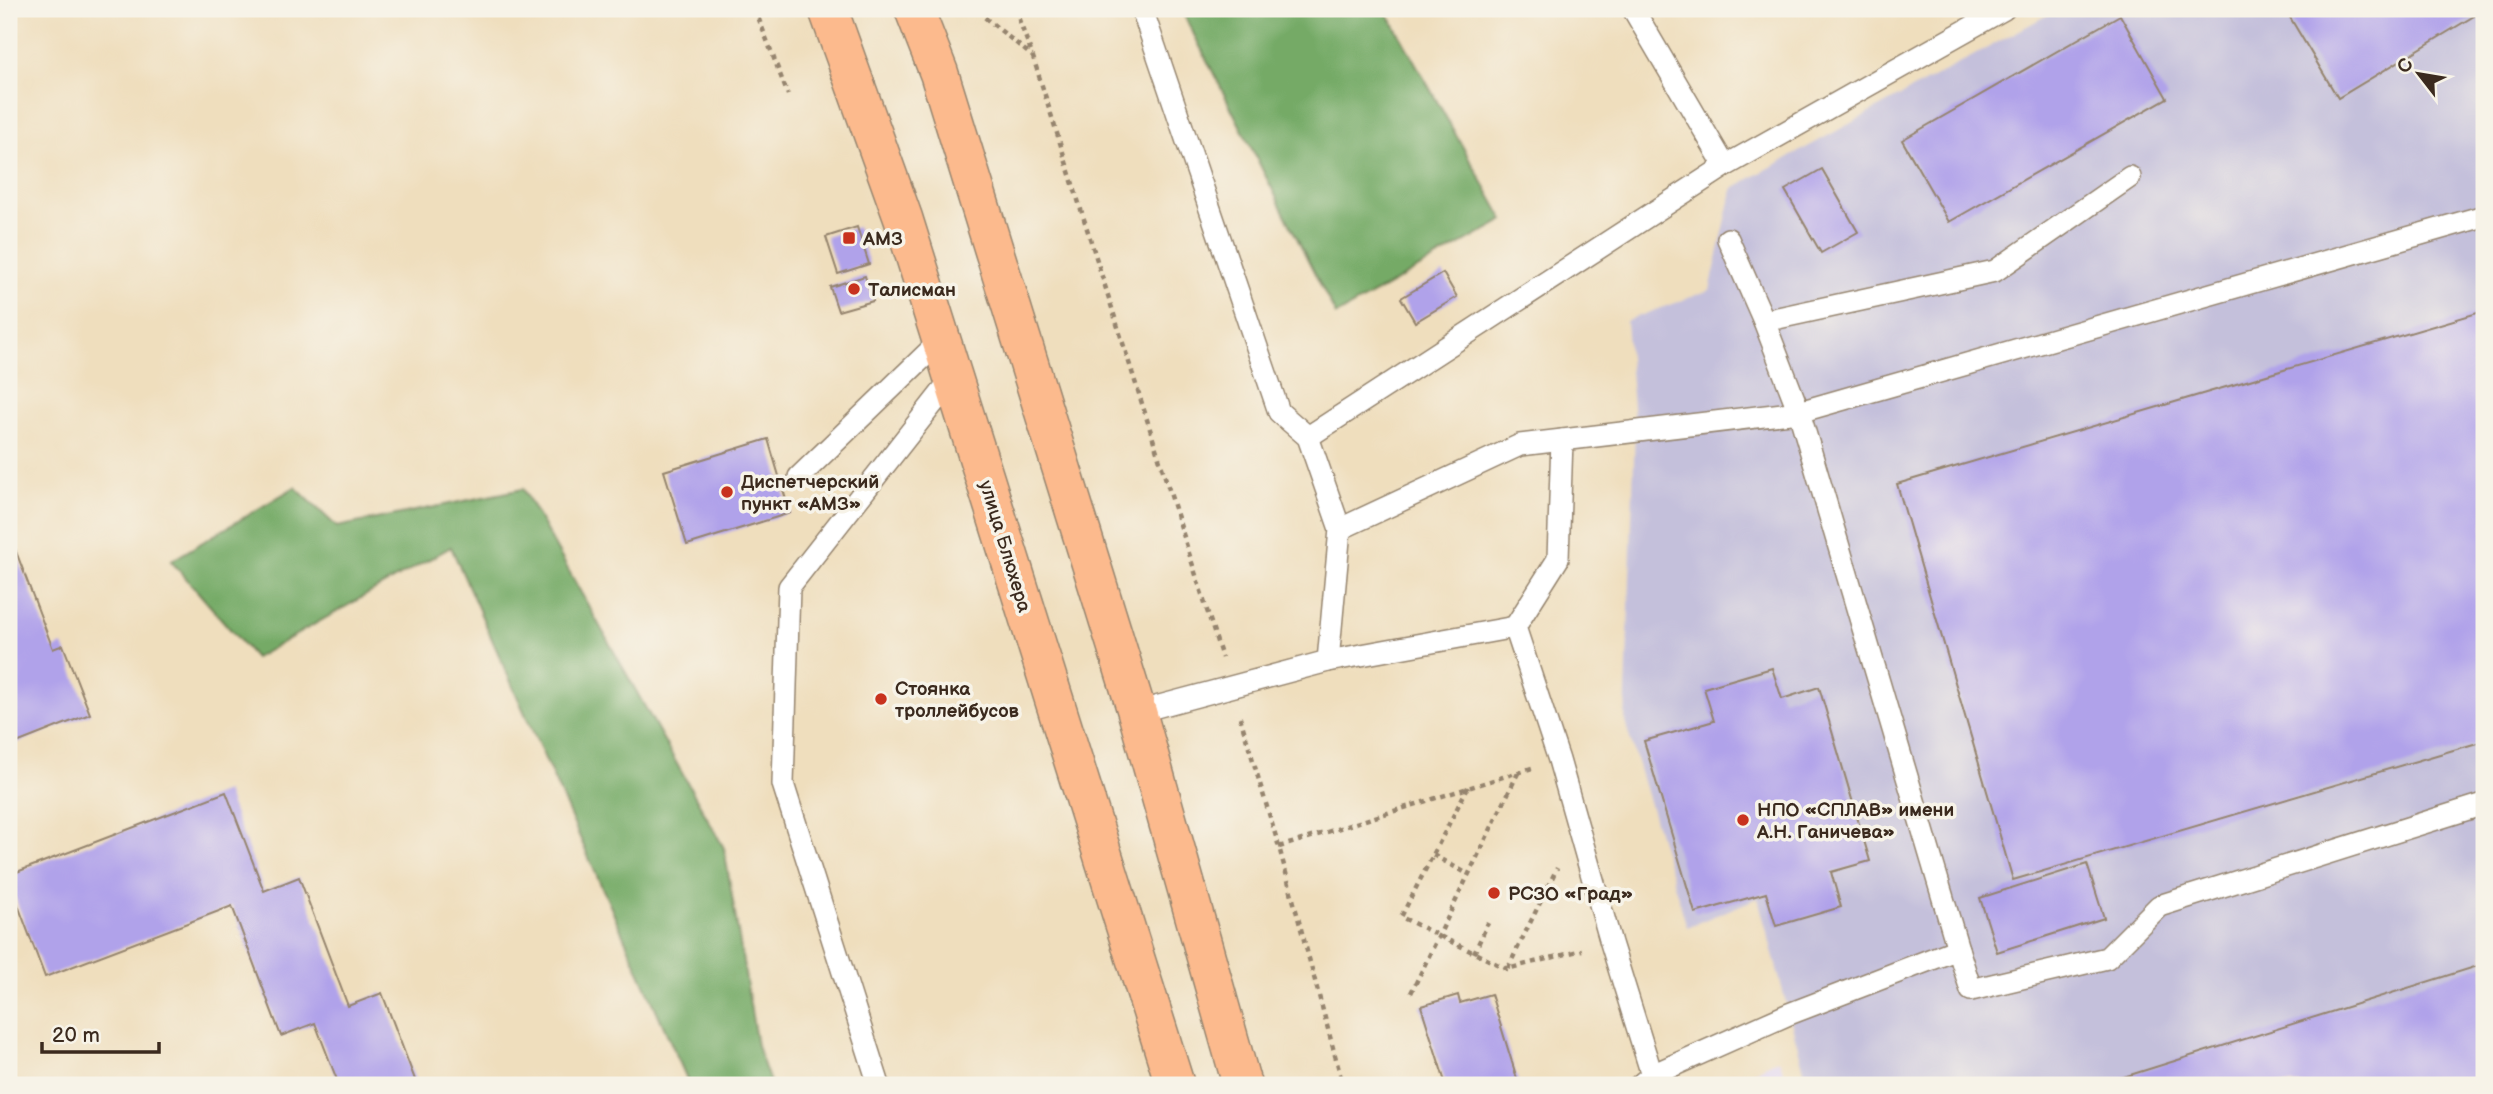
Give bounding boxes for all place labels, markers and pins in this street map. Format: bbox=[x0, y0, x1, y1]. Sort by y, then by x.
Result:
place label: АМЗ bbox=[862, 228, 903, 251]
marker: АМЗ bbox=[841, 230, 857, 246]
place label: Талисман bbox=[868, 279, 956, 302]
marker: Талисман bbox=[846, 281, 862, 297]
place label: Диспетчерский пункт «АМЗ» bbox=[741, 471, 879, 516]
marker: Диспетчерский пункт «АМЗ» bbox=[719, 484, 735, 500]
place label: Стоянка троллейбусов bbox=[895, 678, 1020, 723]
marker: Стоянка троллейбусов bbox=[873, 691, 889, 707]
place label: НПО «СПЛАВ» имени А.Н. Ганичева» bbox=[1756, 799, 1954, 844]
marker: НПО «СПЛАВ» имени А.Н. Ганичева» bbox=[1735, 812, 1751, 828]
place label: РСЗО «Град» bbox=[1508, 883, 1633, 906]
marker: РСЗО «Град» bbox=[1486, 885, 1502, 901]

